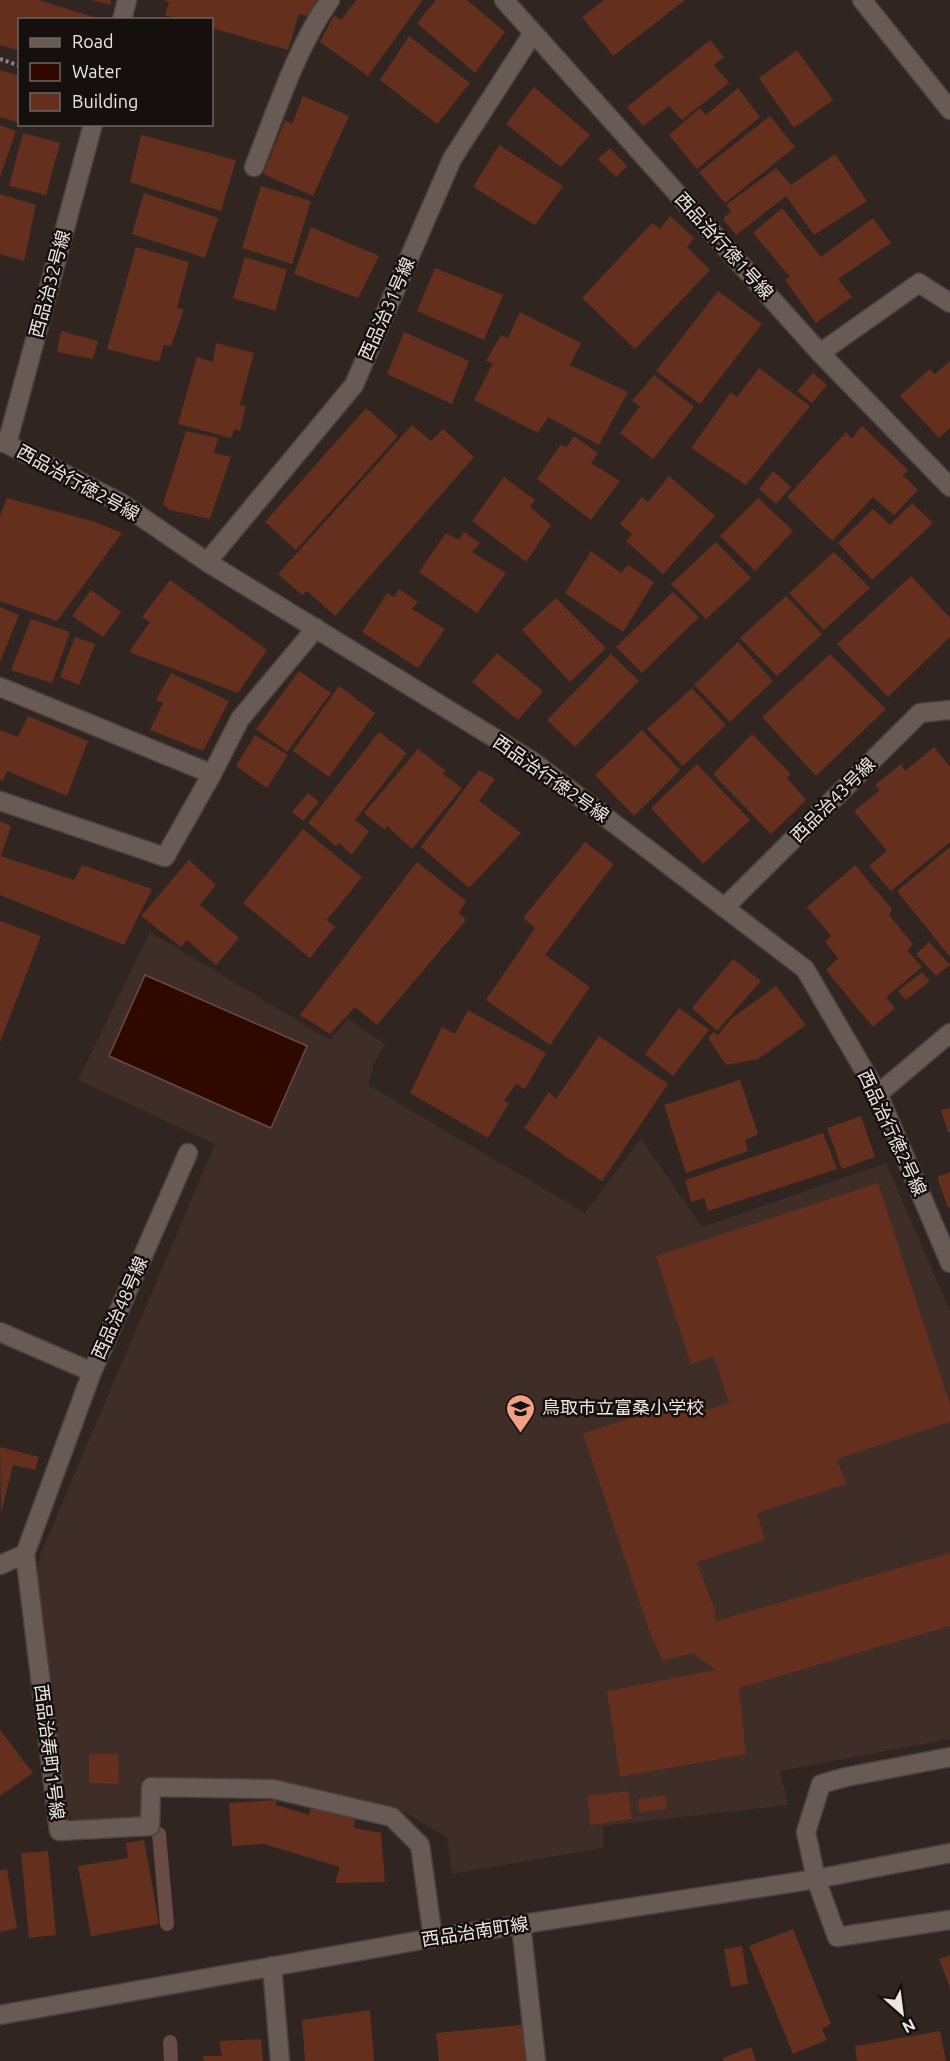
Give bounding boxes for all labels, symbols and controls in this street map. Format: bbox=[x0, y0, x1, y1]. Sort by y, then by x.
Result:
legend bbox=[18, 18, 213, 126]
text: Road bbox=[72, 31, 114, 51]
text: Water bbox=[72, 61, 122, 81]
text: Building bbox=[72, 91, 138, 111]
street label: 西品治行徳1号線 bbox=[672, 188, 778, 303]
street label: 西品治32号線 bbox=[25, 228, 73, 340]
street label: 西品治31号線 bbox=[355, 254, 418, 363]
street label: 西品治行徳2号線 bbox=[14, 440, 143, 524]
street label: 西品治行徳2号線 bbox=[490, 731, 613, 825]
street label: 西品治43号線 bbox=[786, 753, 878, 845]
street label: 西品治行徳2号線 bbox=[855, 1067, 931, 1199]
street label: 西品治48号線 bbox=[88, 1253, 151, 1362]
school or university icon: 鳥取市立富桑小学校 bbox=[505, 1392, 537, 1434]
place label: 鳥取市立富桑小学校 bbox=[542, 1397, 704, 1417]
street label: 西品治寿町1号線 bbox=[32, 1683, 68, 1821]
street label: 西品治南町線 bbox=[420, 1913, 530, 1949]
north arrow bbox=[872, 1983, 932, 2043]
text: N bbox=[900, 2015, 919, 2037]

